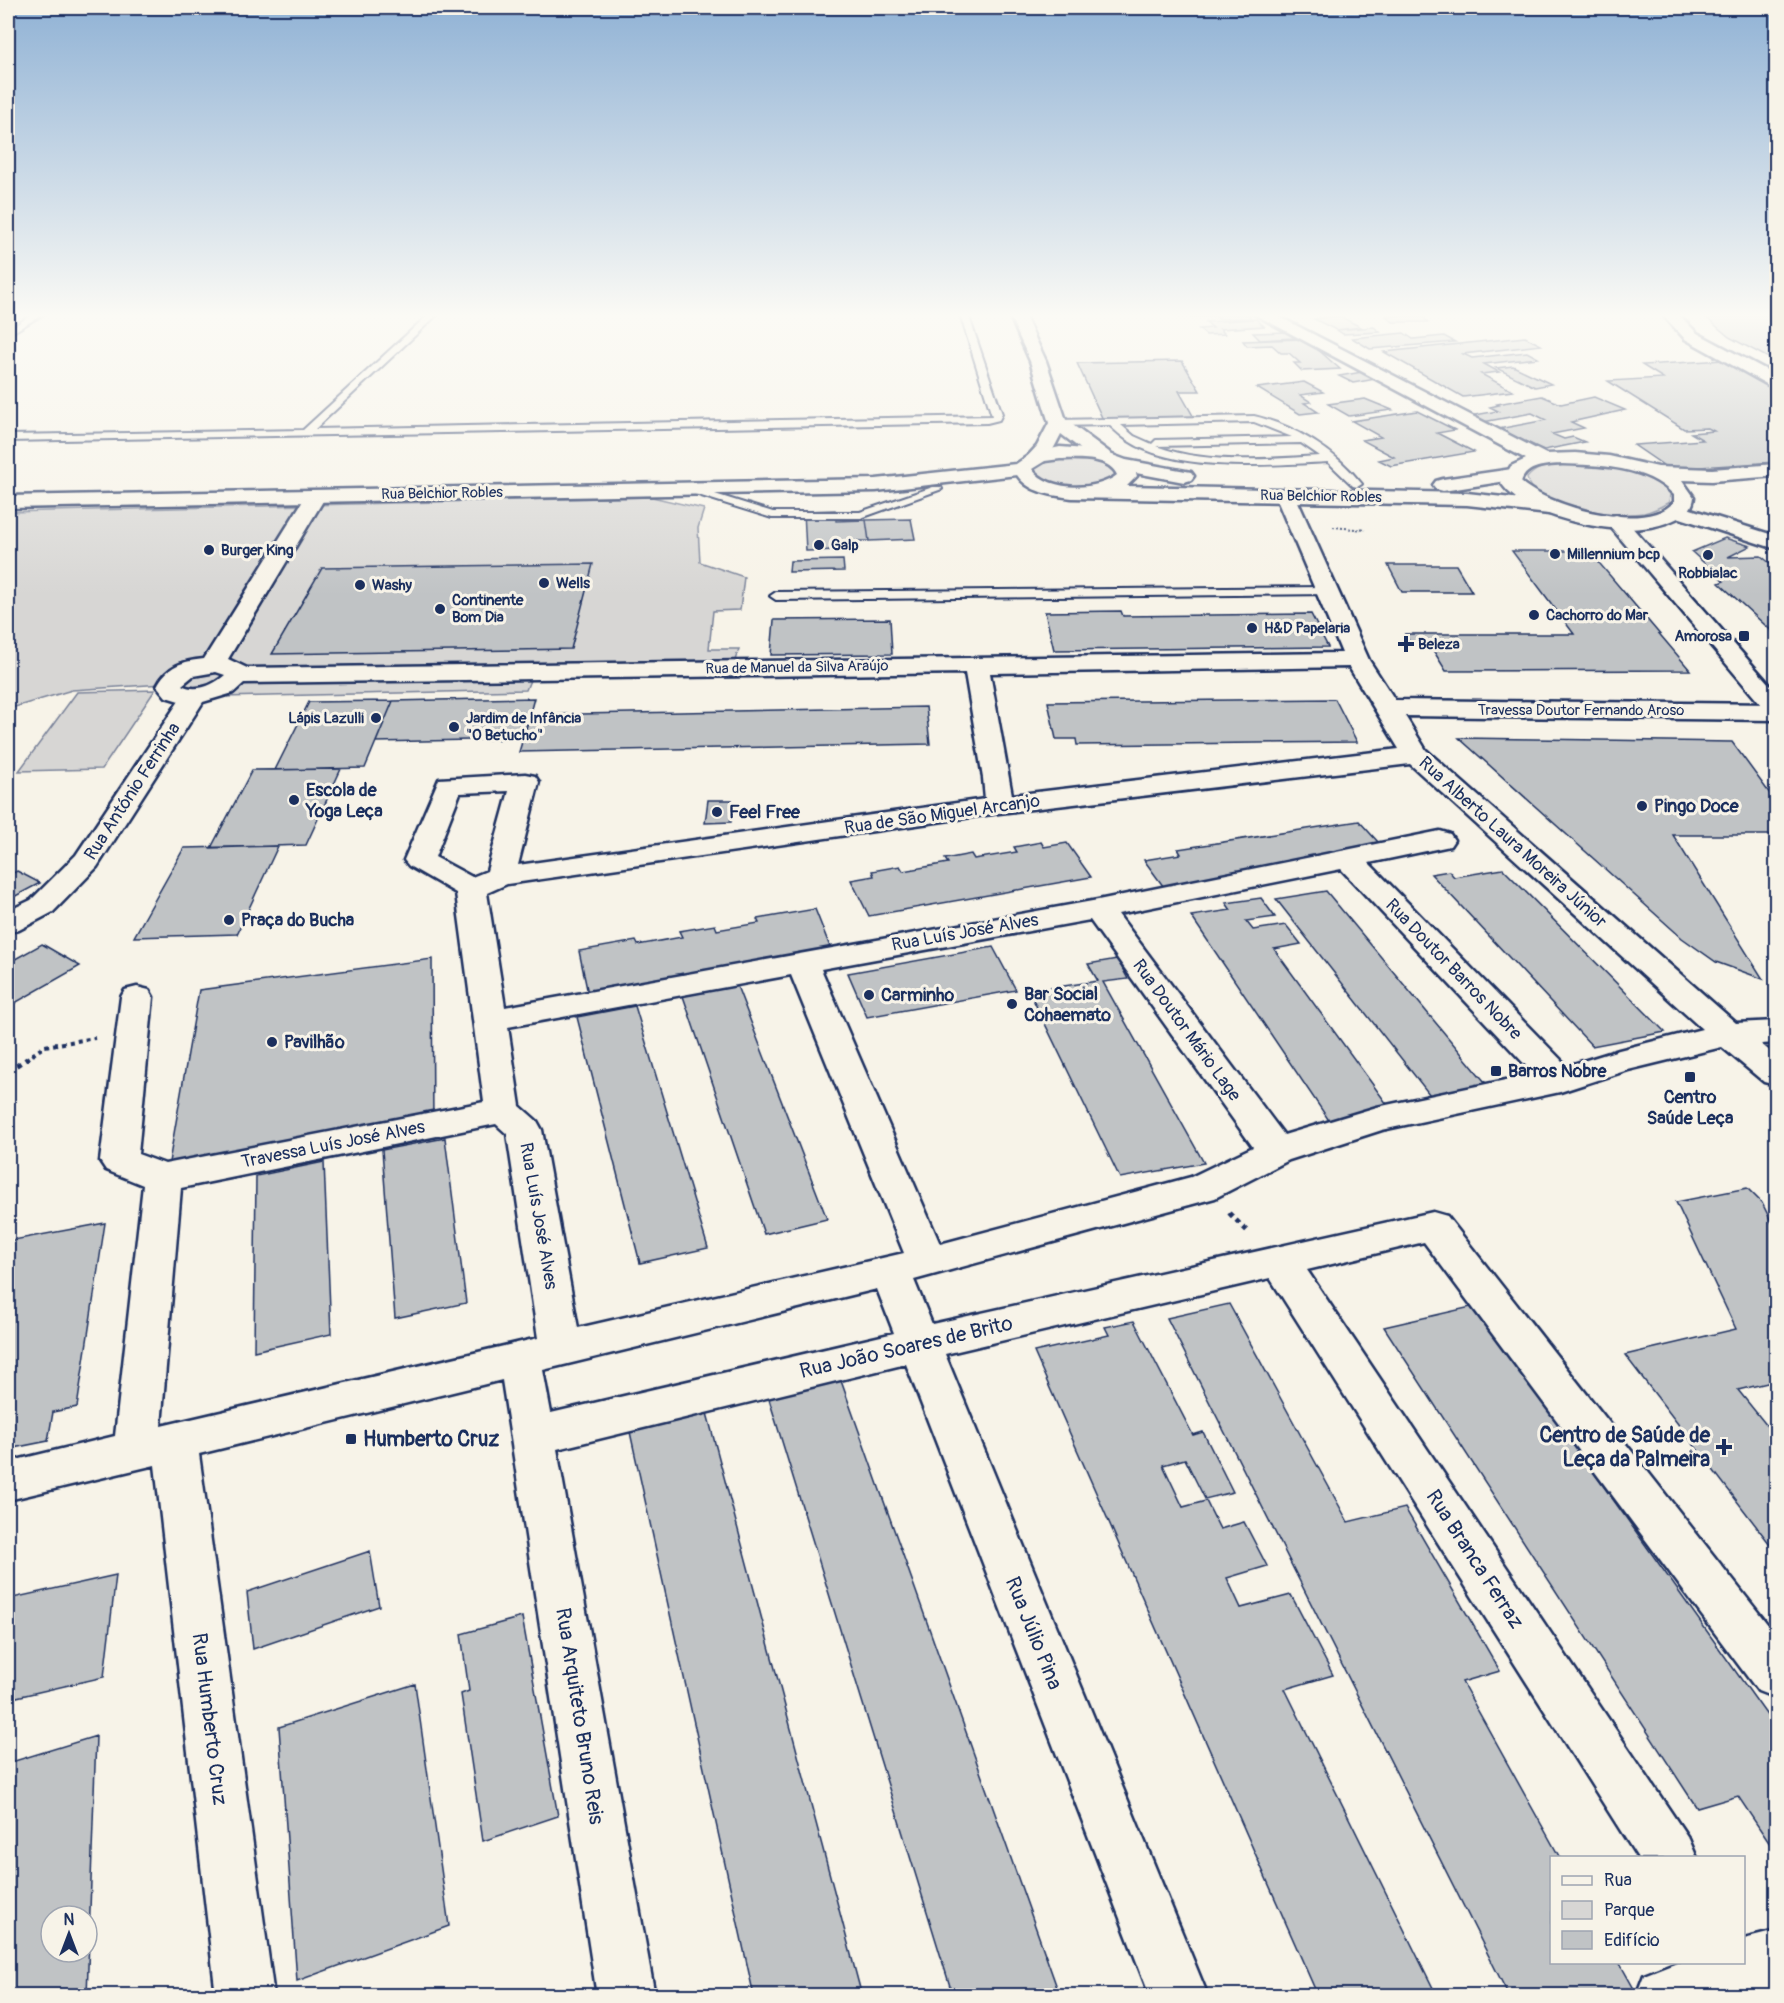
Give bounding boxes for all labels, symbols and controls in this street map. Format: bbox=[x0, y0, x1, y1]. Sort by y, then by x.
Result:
street label: Rua Belchior Robles bbox=[381, 483, 503, 504]
street label: Rua Belchior Robles bbox=[1260, 486, 1382, 507]
place label: Galp bbox=[831, 536, 859, 555]
marker: Galp bbox=[812, 538, 826, 552]
place label: Burger King bbox=[221, 541, 294, 560]
marker: Burger King bbox=[202, 543, 216, 557]
place label: Millennium bcp bbox=[1567, 545, 1660, 564]
marker: Millennium bcp bbox=[1548, 547, 1562, 561]
marker: Robbialac bbox=[1701, 548, 1715, 562]
place label: Robbialac bbox=[1678, 564, 1738, 583]
place label: Wells bbox=[556, 574, 590, 593]
place label: Washy bbox=[372, 576, 413, 595]
marker: Wells bbox=[537, 576, 551, 590]
marker: Washy bbox=[353, 578, 367, 592]
place label: Continente Bom Dia bbox=[452, 591, 524, 627]
marker: Continente Bom Dia bbox=[433, 602, 447, 616]
place label: Cachorro do Mar bbox=[1546, 606, 1649, 625]
marker: Cachorro do Mar bbox=[1527, 608, 1541, 622]
place label: H&D Papelaria bbox=[1264, 619, 1350, 638]
marker: H&D Papelaria bbox=[1245, 621, 1259, 635]
place label: Amorosa bbox=[1674, 627, 1732, 646]
marker: Amorosa bbox=[1737, 629, 1751, 643]
place label: Beleza bbox=[1418, 635, 1460, 654]
marker: Beleza bbox=[1399, 637, 1413, 651]
street label: Rua de Manuel da Silva Araújo bbox=[705, 656, 889, 679]
street label: Travessa Doutor Fernando Aroso bbox=[1478, 701, 1684, 720]
place label: Lápis Lazulli bbox=[288, 709, 364, 728]
place label: Jardim de Infância "O Betucho" bbox=[466, 709, 581, 745]
marker: Lápis Lazulli bbox=[369, 711, 383, 725]
street label: Rua António Ferrinha bbox=[79, 718, 186, 864]
marker: Jardim de Infância "O Betucho" bbox=[447, 720, 461, 734]
street label: Rua Alberto Laura Moreira Júnior bbox=[1414, 752, 1612, 933]
place label: Escola de Yoga Leça bbox=[305, 779, 383, 823]
street label: Rua de São Miguel Arcanjo bbox=[843, 789, 1042, 840]
marker: Escola de Yoga Leça bbox=[287, 793, 301, 807]
place label: Pingo Doce bbox=[1654, 795, 1740, 818]
marker: Pingo Doce bbox=[1635, 799, 1649, 813]
place label: Feel Free bbox=[729, 801, 801, 824]
marker: Feel Free bbox=[710, 805, 724, 819]
street label: Rua Doutor Barros Nobre bbox=[1380, 894, 1527, 1045]
street label: Rua Luís José Alves bbox=[890, 908, 1040, 957]
place label: Praça do Bucha bbox=[241, 909, 355, 932]
marker: Praça do Bucha bbox=[222, 913, 236, 927]
street label: Rua Doutor Mário Lage bbox=[1127, 955, 1246, 1106]
place label: Bar Social Cohaemato bbox=[1024, 983, 1111, 1027]
place label: Carminho bbox=[881, 984, 955, 1007]
marker: Carminho bbox=[862, 988, 876, 1002]
marker: Bar Social Cohaemato bbox=[1005, 997, 1019, 1011]
place label: Pavilhão bbox=[284, 1031, 345, 1054]
marker: Pavilhão bbox=[265, 1035, 279, 1049]
place label: Barros Nobre bbox=[1508, 1060, 1607, 1083]
marker: Barros Nobre bbox=[1489, 1064, 1503, 1078]
marker: Centro Saúde Leça bbox=[1683, 1070, 1697, 1084]
place label: Centro Saúde Leça bbox=[1647, 1086, 1734, 1130]
street label: Travessa Luís José Alves bbox=[239, 1115, 427, 1174]
street label: Rua Luís José Alves bbox=[514, 1141, 563, 1291]
street label: Rua João Soares de Brito bbox=[797, 1310, 1015, 1385]
place label: Centro de Saúde de Leça da Palmeira bbox=[1540, 1422, 1711, 1473]
place label: Humberto Cruz bbox=[363, 1426, 499, 1453]
marker: Humberto Cruz bbox=[344, 1432, 358, 1446]
marker: Centro de Saúde de Leça da Palmeira bbox=[1715, 1438, 1733, 1456]
street label: Rua Branca Ferraz bbox=[1420, 1485, 1530, 1634]
street label: Rua Júlio Pina bbox=[999, 1573, 1068, 1694]
street label: Rua Arquiteto Bruno Reis bbox=[549, 1606, 610, 1827]
street label: Rua Humberto Cruz bbox=[186, 1631, 233, 1807]
legend bbox=[1550, 1856, 1745, 1964]
text: Rua bbox=[1604, 1869, 1632, 1892]
text: Parque bbox=[1604, 1899, 1654, 1922]
north arrow bbox=[39, 1904, 99, 1964]
text: N bbox=[64, 1910, 75, 1930]
text: Edifício bbox=[1604, 1929, 1660, 1952]

